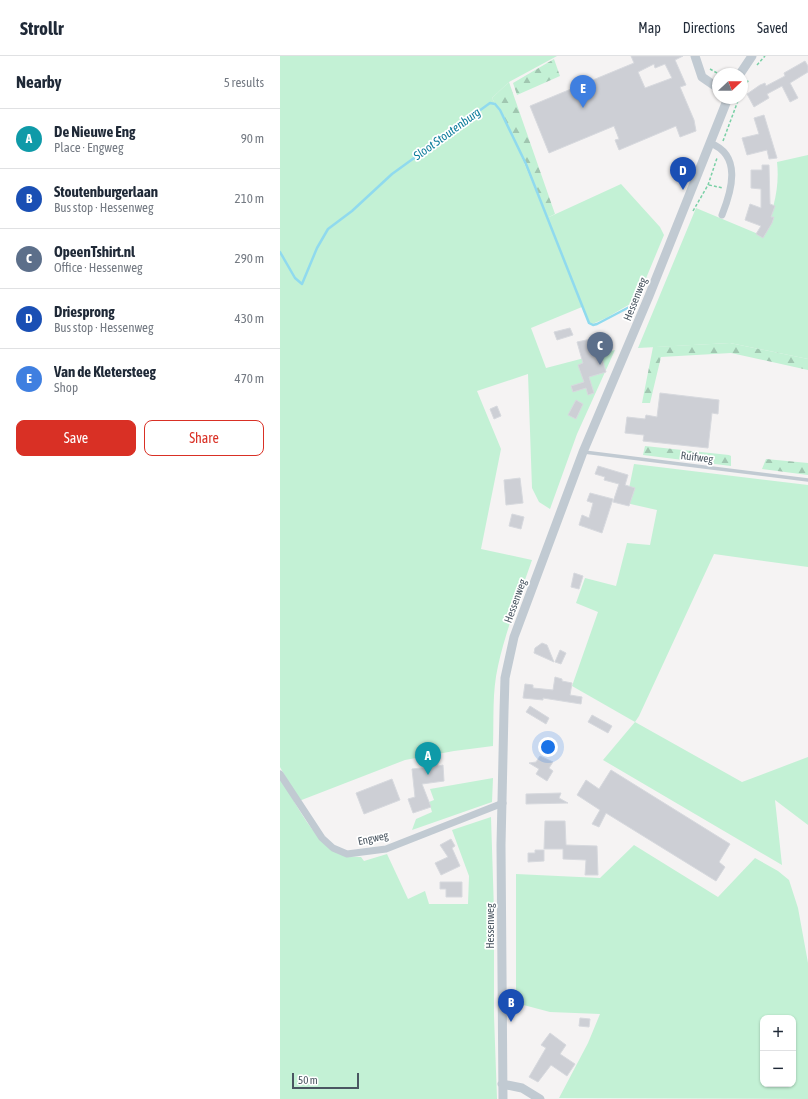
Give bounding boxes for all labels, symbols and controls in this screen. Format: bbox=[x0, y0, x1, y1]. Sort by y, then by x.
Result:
text: Strollr bbox=[20, 17, 64, 39]
text: Map bbox=[638, 20, 661, 36]
text: Directions bbox=[683, 20, 735, 36]
text: Saved bbox=[757, 20, 788, 36]
north arrow bbox=[712, 68, 748, 104]
text: Nearby bbox=[16, 72, 62, 92]
text: 5 results bbox=[224, 75, 264, 90]
pin: E bbox=[570, 75, 596, 108]
water label: Sloot Stoutenburg bbox=[410, 105, 483, 164]
text: De Nieuwe Eng bbox=[54, 123, 135, 140]
text: A bbox=[26, 131, 32, 146]
text: 90 m bbox=[241, 131, 264, 146]
text: Place · Engweg bbox=[54, 140, 123, 155]
pin: D bbox=[670, 157, 696, 190]
text: Stoutenburgerlaan bbox=[54, 183, 158, 200]
text: B bbox=[26, 191, 32, 206]
text: 210 m bbox=[235, 191, 264, 206]
text: Bus stop · Hessenweg bbox=[54, 200, 154, 215]
text: OpeenTshirt.nl bbox=[54, 243, 135, 260]
text: C bbox=[26, 251, 32, 266]
text: 290 m bbox=[235, 251, 264, 266]
text: Office · Hessenweg bbox=[54, 260, 143, 275]
street label: Hessenweg bbox=[621, 275, 649, 322]
text: Driesprong bbox=[54, 303, 115, 320]
text: D bbox=[25, 311, 33, 326]
text: 430 m bbox=[235, 311, 264, 326]
text: Bus stop · Hessenweg bbox=[54, 320, 154, 335]
pin: C bbox=[587, 332, 613, 365]
text: Van de Kletersteeg bbox=[54, 363, 156, 380]
text: E bbox=[26, 371, 32, 386]
text: 470 m bbox=[235, 371, 264, 386]
text: Shop bbox=[54, 380, 78, 395]
button: Save bbox=[16, 420, 136, 456]
button: Share bbox=[144, 420, 264, 456]
street label: Ruifweg bbox=[680, 449, 714, 465]
street label: Hessenweg bbox=[502, 577, 529, 625]
your location bbox=[538, 737, 558, 757]
pin: A bbox=[415, 742, 441, 775]
street label: Engweg bbox=[357, 829, 390, 847]
street label: Hessenweg bbox=[484, 903, 496, 949]
pin: B bbox=[498, 989, 524, 1022]
map controls bbox=[760, 1015, 796, 1087]
button: + bbox=[760, 1015, 796, 1051]
button: − bbox=[760, 1051, 796, 1087]
scale bar bbox=[292, 1071, 359, 1090]
text: 50 m bbox=[298, 1074, 318, 1086]

